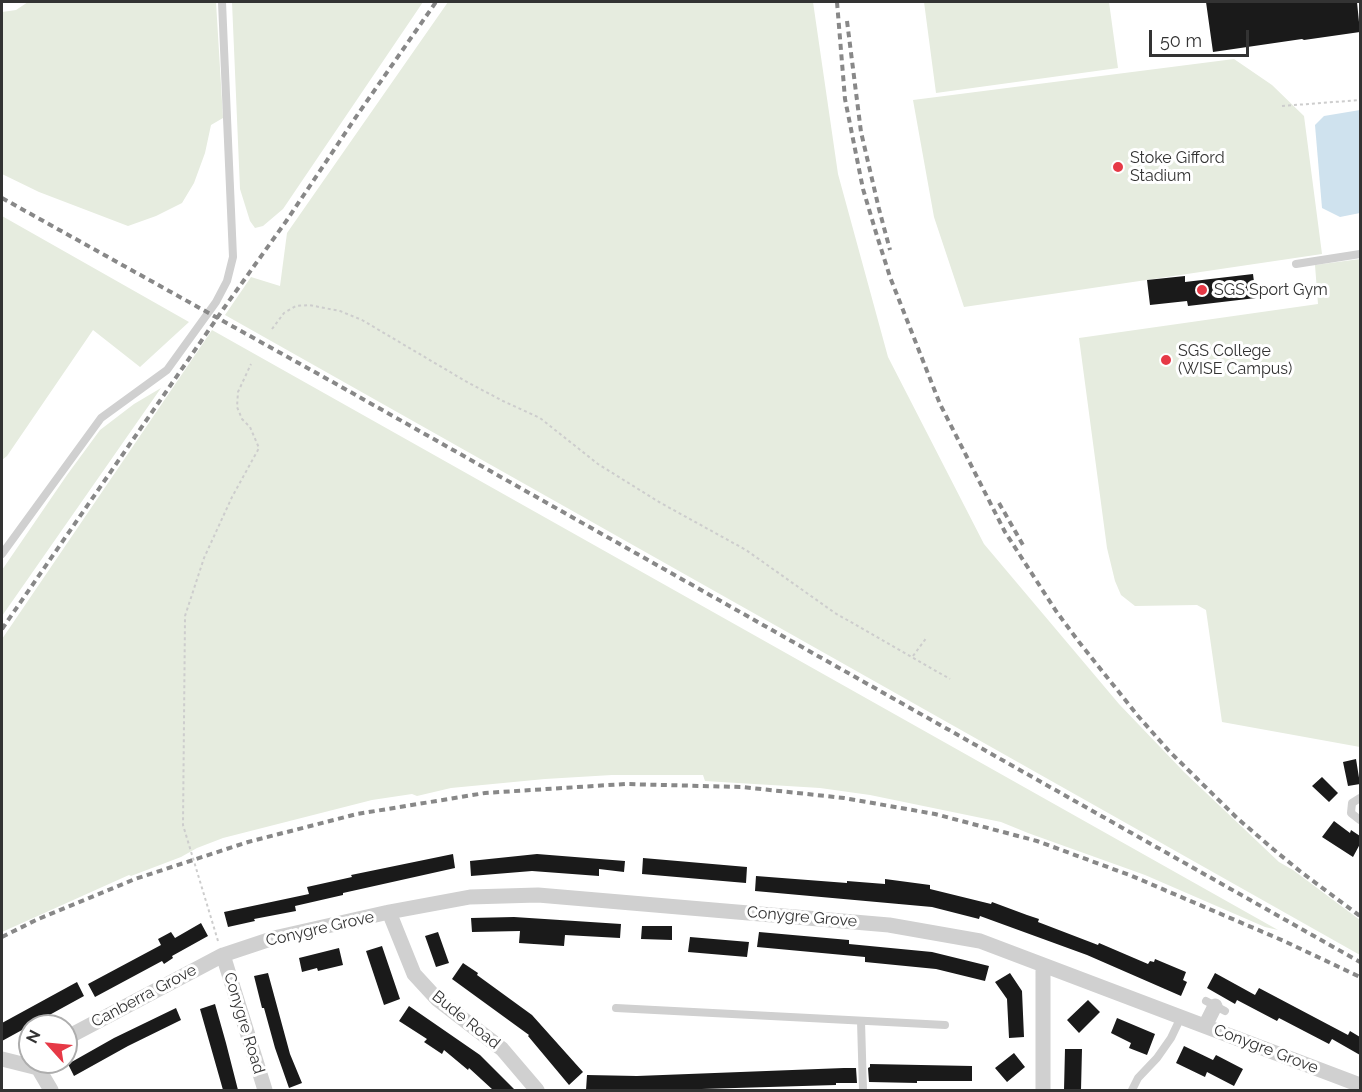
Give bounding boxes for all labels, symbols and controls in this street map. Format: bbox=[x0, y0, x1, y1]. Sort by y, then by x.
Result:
scale bar bbox=[1152, 18, 1252, 56]
text: 50 m bbox=[1160, 30, 1202, 51]
place label: Stoke Gifford Stadium bbox=[1130, 148, 1225, 186]
marker: Stoke Gifford Stadium bbox=[1111, 160, 1125, 174]
place label: SGS Sport Gym bbox=[1214, 280, 1328, 300]
marker: SGS Sport Gym bbox=[1195, 283, 1209, 297]
place label: SGS College (WISE Campus) bbox=[1178, 341, 1292, 379]
marker: SGS College (WISE Campus) bbox=[1159, 353, 1173, 367]
street label: Conygre Grove bbox=[746, 903, 858, 931]
street label: Conygre Grove bbox=[264, 907, 376, 951]
street label: Canberra Grove bbox=[88, 960, 200, 1032]
street label: Conygre Road bbox=[219, 970, 269, 1076]
street label: Bude Road bbox=[428, 987, 504, 1053]
north arrow bbox=[18, 1014, 78, 1074]
street label: Conygre Grove bbox=[1211, 1020, 1321, 1078]
text: N bbox=[22, 1027, 45, 1046]

